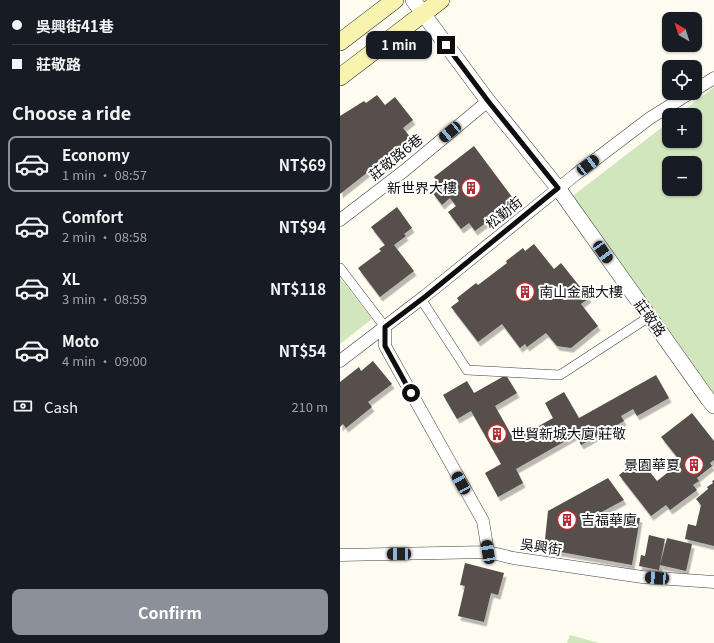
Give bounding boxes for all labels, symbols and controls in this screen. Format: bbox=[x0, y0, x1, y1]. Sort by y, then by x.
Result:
north arrow bbox=[662, 12, 702, 52]
map controls bbox=[662, 12, 702, 196]
text: 吳興街41巷 bbox=[36, 15, 114, 36]
callout: 1 min bbox=[366, 31, 432, 59]
text: 1 min bbox=[381, 35, 417, 54]
route end bbox=[437, 36, 455, 54]
text: 莊敬路 bbox=[36, 53, 81, 74]
button: locate bbox=[662, 60, 702, 100]
text: Choose a ride bbox=[12, 99, 131, 125]
button: + bbox=[662, 108, 702, 148]
car bbox=[437, 120, 463, 144]
street label: 莊敬路6巷 bbox=[364, 128, 426, 184]
text: Economy bbox=[62, 144, 130, 165]
icon: car bbox=[14, 146, 50, 182]
car bbox=[575, 153, 601, 177]
text: NT$69 bbox=[279, 154, 326, 175]
button: − bbox=[662, 156, 702, 196]
text: 1 min · 08:57 bbox=[62, 165, 147, 184]
place label: 新世界大樓 bbox=[387, 177, 457, 197]
building icon: 新世界大樓 bbox=[460, 177, 482, 199]
street label: 松勤街 bbox=[481, 191, 526, 233]
text: Comfort bbox=[62, 206, 123, 227]
icon: car bbox=[14, 208, 50, 244]
text: NT$94 bbox=[279, 216, 326, 237]
text: 2 min · 08:58 bbox=[62, 227, 147, 246]
car bbox=[591, 239, 615, 265]
text: XL bbox=[62, 268, 80, 289]
icon: car bbox=[14, 270, 50, 306]
text: NT$118 bbox=[270, 278, 326, 299]
building icon: 南山金融大樓 bbox=[514, 281, 536, 303]
place label: 南山金融大樓 bbox=[539, 281, 623, 301]
text: 3 min · 08:59 bbox=[62, 289, 147, 308]
street label: 莊敬路 bbox=[630, 295, 671, 340]
text: Moto bbox=[62, 330, 99, 351]
icon: car bbox=[14, 332, 50, 368]
text: NT$54 bbox=[279, 340, 326, 361]
text: 4 min · 09:00 bbox=[62, 351, 147, 370]
route start bbox=[402, 384, 420, 402]
icon: cash bbox=[12, 395, 34, 417]
text: Cash bbox=[44, 396, 78, 417]
text: 210 m bbox=[291, 397, 328, 416]
building icon: 世貿新城大廈 莊敬 bbox=[486, 423, 508, 445]
place label: 世貿新城大廈 莊敬 bbox=[511, 423, 626, 443]
place label: 景園華夏 bbox=[624, 454, 680, 474]
building icon: 景園華夏 bbox=[683, 454, 705, 476]
car bbox=[450, 470, 472, 496]
building icon: 吉福華廈 bbox=[556, 509, 578, 531]
place label: 吉福華廈 bbox=[581, 509, 637, 529]
street label: 吳興街 bbox=[519, 533, 563, 559]
car bbox=[480, 539, 496, 565]
car bbox=[387, 548, 411, 560]
car bbox=[645, 571, 669, 585]
button: Confirm bbox=[12, 589, 328, 635]

